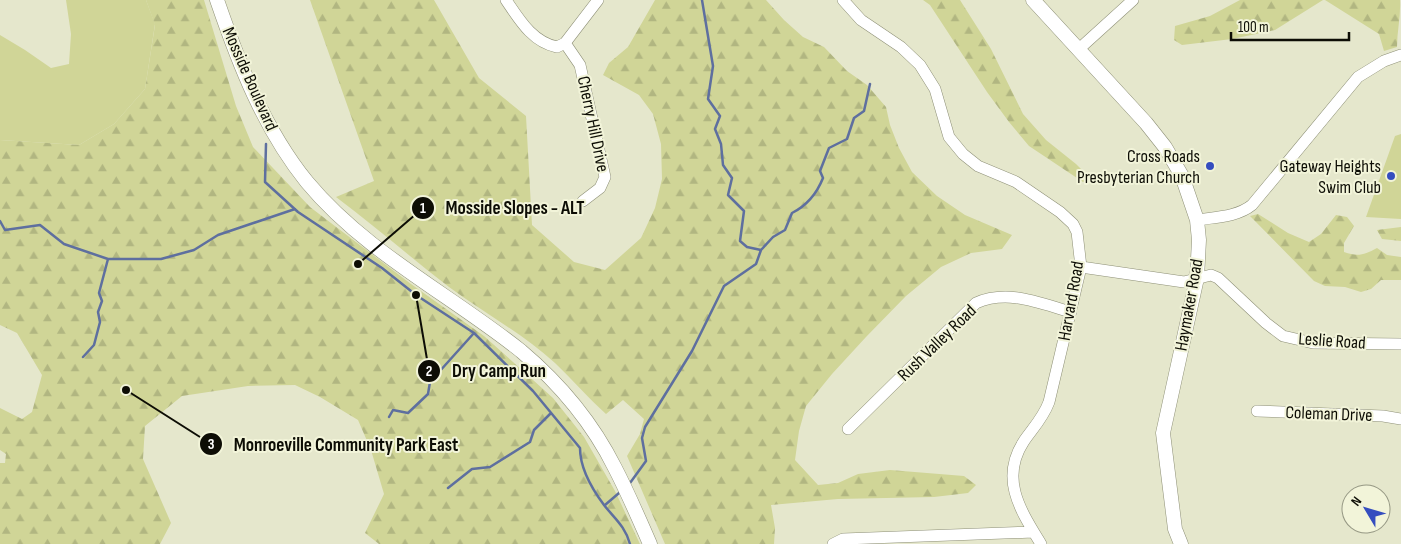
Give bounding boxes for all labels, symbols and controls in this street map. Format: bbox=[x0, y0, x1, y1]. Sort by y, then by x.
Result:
scale bar bbox=[1231, 10, 1348, 42]
text: 100 m bbox=[1238, 18, 1269, 37]
street label: Mosside Boulevard bbox=[218, 24, 282, 134]
street label: Cherry Hill Drive bbox=[573, 74, 613, 174]
place label: Cross Roads Presbyterian Church bbox=[1077, 146, 1200, 188]
place label: Gateway Heights Swim Club bbox=[1280, 156, 1381, 198]
marker: Cross Roads Presbyterian Church bbox=[1204, 160, 1216, 172]
marker: Gateway Heights Swim Club bbox=[1385, 170, 1397, 182]
callout: Mosside Slopes - ALT bbox=[411, 191, 595, 225]
text: Mosside Slopes - ALT bbox=[446, 197, 584, 220]
text: 1 bbox=[420, 199, 426, 218]
street label: Haymaker Road bbox=[1171, 257, 1207, 353]
street label: Harvard Road bbox=[1054, 260, 1088, 342]
street label: Rush Valley Road bbox=[893, 300, 981, 386]
street label: Leslie Road bbox=[1298, 328, 1366, 354]
callout: Dry Camp Run bbox=[417, 354, 556, 388]
text: Dry Camp Run bbox=[452, 360, 546, 383]
text: 2 bbox=[426, 362, 432, 381]
street label: Coleman Drive bbox=[1285, 402, 1373, 426]
callout: Monroeville Community Park East bbox=[199, 427, 468, 461]
text: Monroeville Community Park East bbox=[234, 434, 458, 457]
text: 3 bbox=[208, 435, 215, 454]
north arrow bbox=[1341, 484, 1391, 534]
text: N bbox=[1347, 493, 1365, 509]

